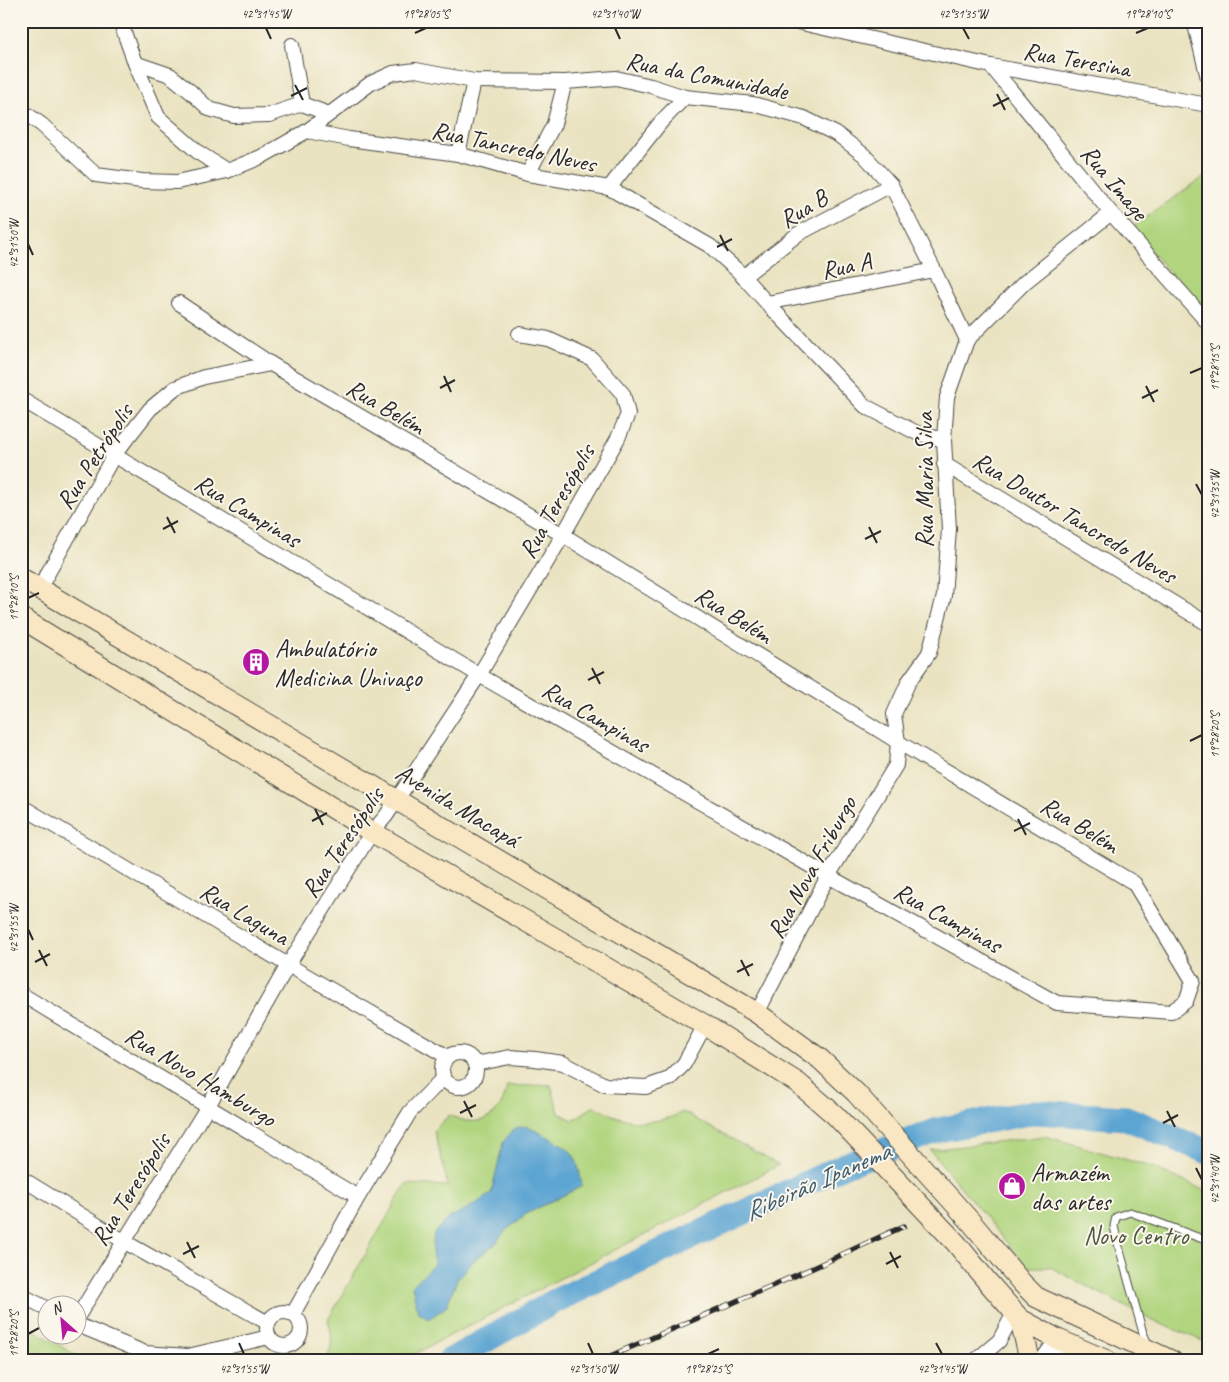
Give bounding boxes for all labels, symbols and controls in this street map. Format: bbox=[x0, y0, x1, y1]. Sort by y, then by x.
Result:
text: 42°31'45"W bbox=[242, 6, 293, 22]
text: 19°28'05"S bbox=[403, 6, 451, 22]
text: 42°31'40"W bbox=[591, 6, 642, 22]
text: 42°31'35"W bbox=[939, 6, 990, 22]
text: 19°28'10"S bbox=[1125, 6, 1173, 22]
street label: Rua Teresina bbox=[1021, 35, 1136, 86]
street label: Rua da Comunidade bbox=[623, 45, 792, 108]
street label: Rua Tancredo Neves bbox=[429, 114, 601, 181]
street label: Rua Image bbox=[1073, 138, 1156, 229]
street label: Rua B bbox=[773, 181, 835, 236]
text: 42°31'50"W bbox=[6, 217, 22, 268]
street label: Rua A bbox=[818, 245, 876, 287]
text: 19°28'15"S bbox=[1207, 343, 1223, 391]
street label: Rua Belém bbox=[341, 372, 432, 443]
street label: Rua Petrópolis bbox=[49, 396, 142, 515]
street label: Rua Maria Silva bbox=[909, 410, 941, 548]
street label: Rua Teresópolis bbox=[511, 437, 604, 564]
street label: Rua Doutor Tancredo Neves bbox=[967, 444, 1184, 593]
street label: Rua Campinas bbox=[189, 467, 309, 556]
text: 42°31'35"W bbox=[1207, 468, 1223, 519]
text: 19°28'10"S bbox=[6, 573, 22, 621]
street label: Rua Belém bbox=[689, 579, 780, 652]
place label: Ambulatório Medicina Univaço bbox=[275, 633, 423, 694]
building icon: Ambulatório Medicina Univaço bbox=[241, 647, 271, 677]
street label: Rua Campinas bbox=[536, 673, 657, 762]
text: 19°28'20"S bbox=[1207, 710, 1223, 758]
street label: Avenida Macapá bbox=[390, 756, 527, 856]
street label: Rua Teresópolis bbox=[294, 779, 393, 904]
street label: Rua Belém bbox=[1035, 789, 1126, 862]
street label: Rua Nova Friburgo bbox=[760, 790, 865, 944]
street label: Rua Laguna bbox=[194, 875, 297, 954]
street label: Rua Campinas bbox=[888, 875, 1009, 962]
text: 42°31'55"W bbox=[6, 902, 22, 953]
street label: Rua Novo Hamburgo bbox=[119, 1019, 283, 1135]
street label: Rua Teresópolis bbox=[84, 1125, 179, 1252]
water label: Ribeirão Ipanema bbox=[739, 1133, 898, 1228]
text: 42°31'40"W bbox=[1207, 1153, 1223, 1204]
place label: Armazém das artes bbox=[1031, 1157, 1113, 1218]
shop icon: Armazém das artes bbox=[997, 1171, 1027, 1201]
park label: Novo Centro bbox=[1084, 1220, 1189, 1252]
north arrow bbox=[38, 1294, 88, 1344]
text: N bbox=[49, 1298, 66, 1318]
text: 19°28'20"S bbox=[6, 1309, 22, 1357]
text: 42°31'55"W bbox=[220, 1361, 271, 1377]
text: 42°31'50"W bbox=[569, 1361, 620, 1377]
text: 19°28'25"S bbox=[685, 1361, 733, 1377]
text: 42°31'45"W bbox=[918, 1361, 969, 1377]

